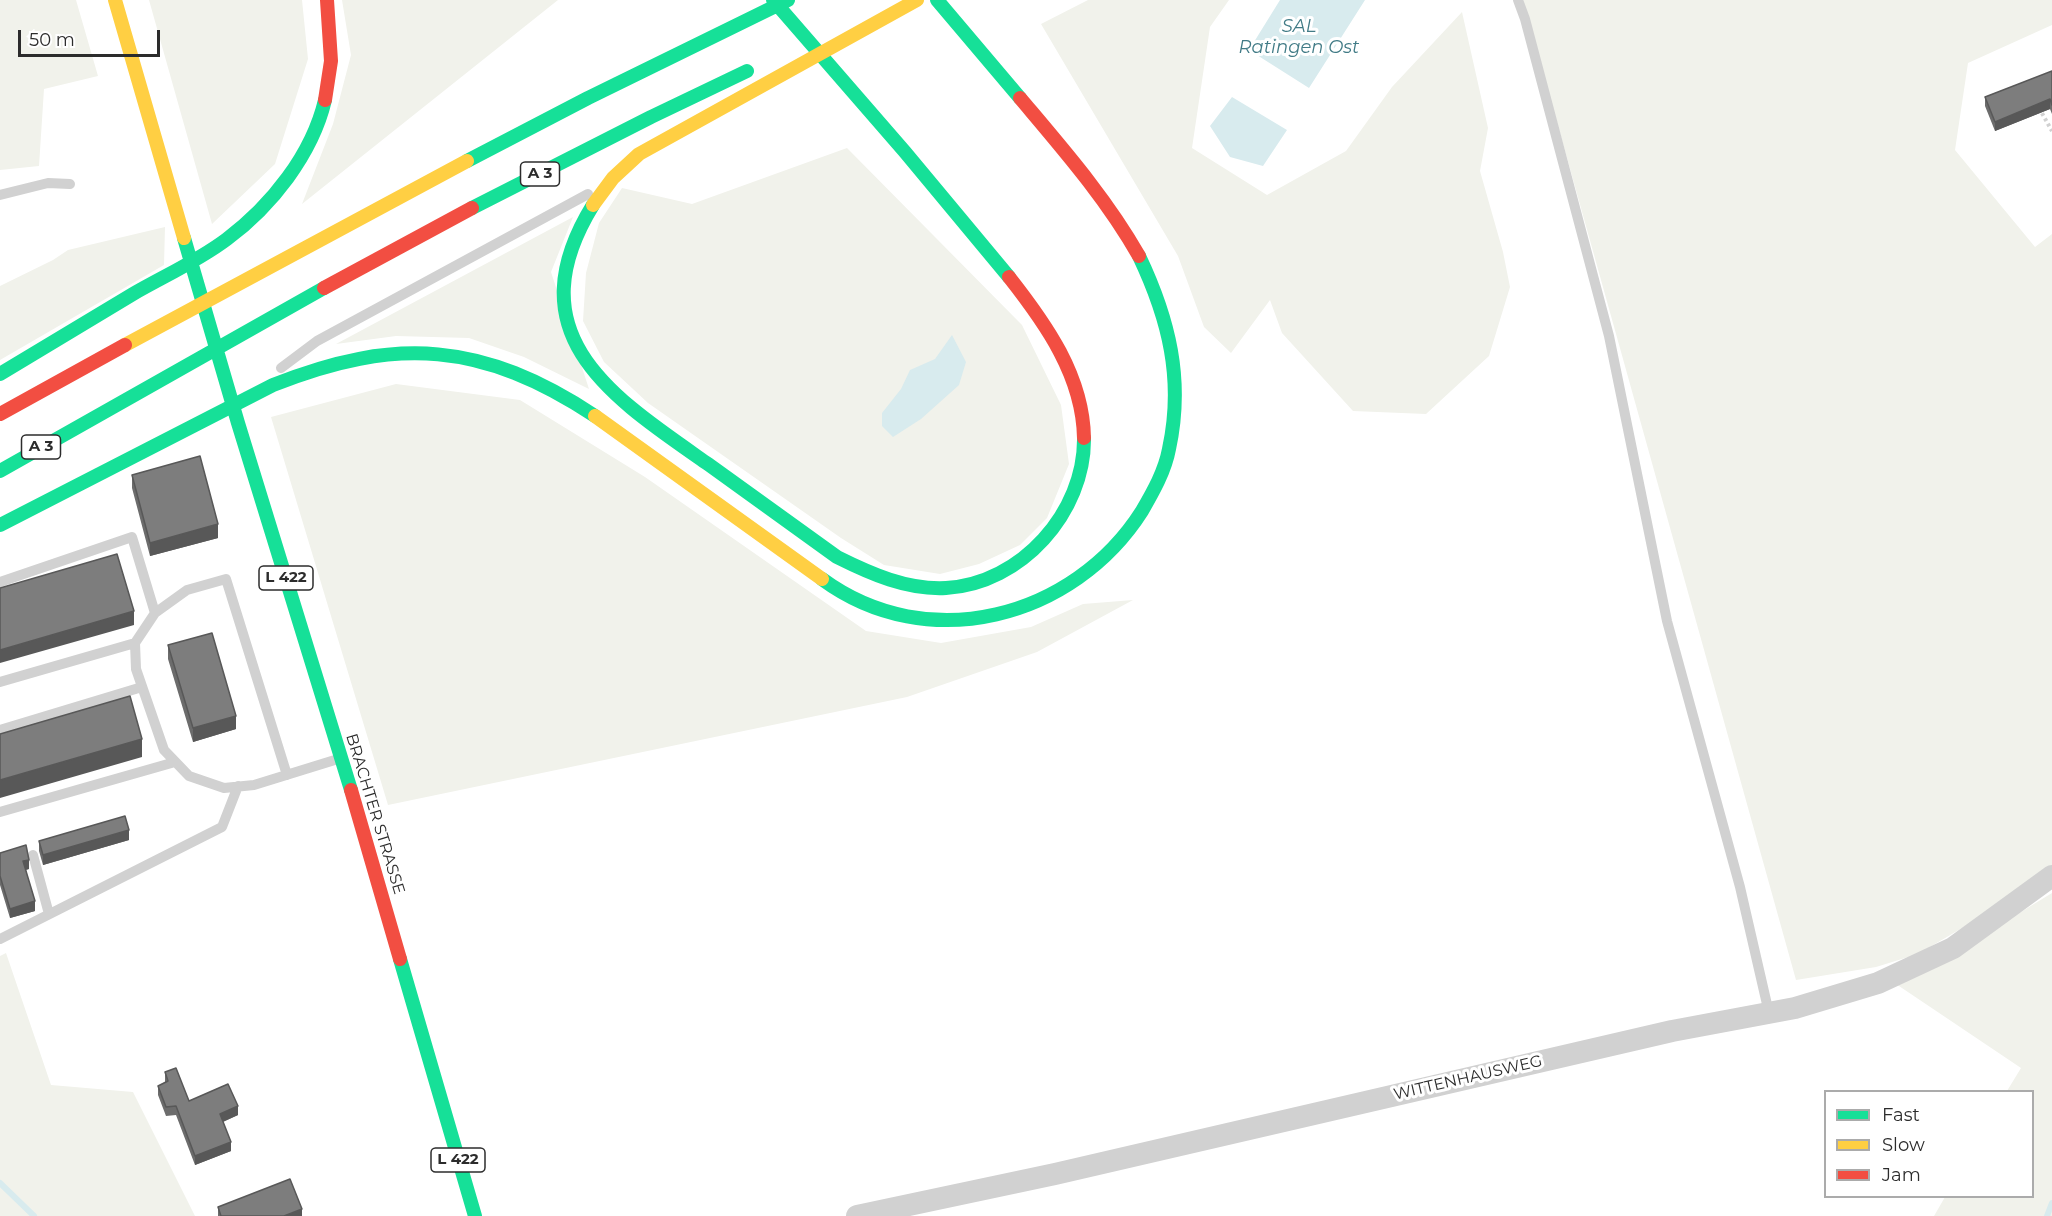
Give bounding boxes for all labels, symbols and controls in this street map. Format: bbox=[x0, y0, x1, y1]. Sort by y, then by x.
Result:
water label: SAL Ratingen Ost bbox=[1239, 16, 1359, 58]
scale bar bbox=[21, 18, 164, 56]
text: 50 m bbox=[29, 29, 75, 51]
road number: A 3 bbox=[520, 162, 560, 186]
road number: A 3 bbox=[22, 435, 60, 459]
road number: L 422 bbox=[259, 566, 313, 590]
street label: BRACHTER STRASSE bbox=[341, 731, 409, 897]
street label: WITTENHAUSWEG bbox=[1392, 1052, 1544, 1104]
legend bbox=[1824, 1090, 2034, 1198]
text: Fast bbox=[1882, 1104, 1920, 1126]
text: Slow bbox=[1882, 1134, 1925, 1156]
road number: L 422 bbox=[431, 1148, 485, 1172]
text: Jam bbox=[1882, 1164, 1921, 1186]

